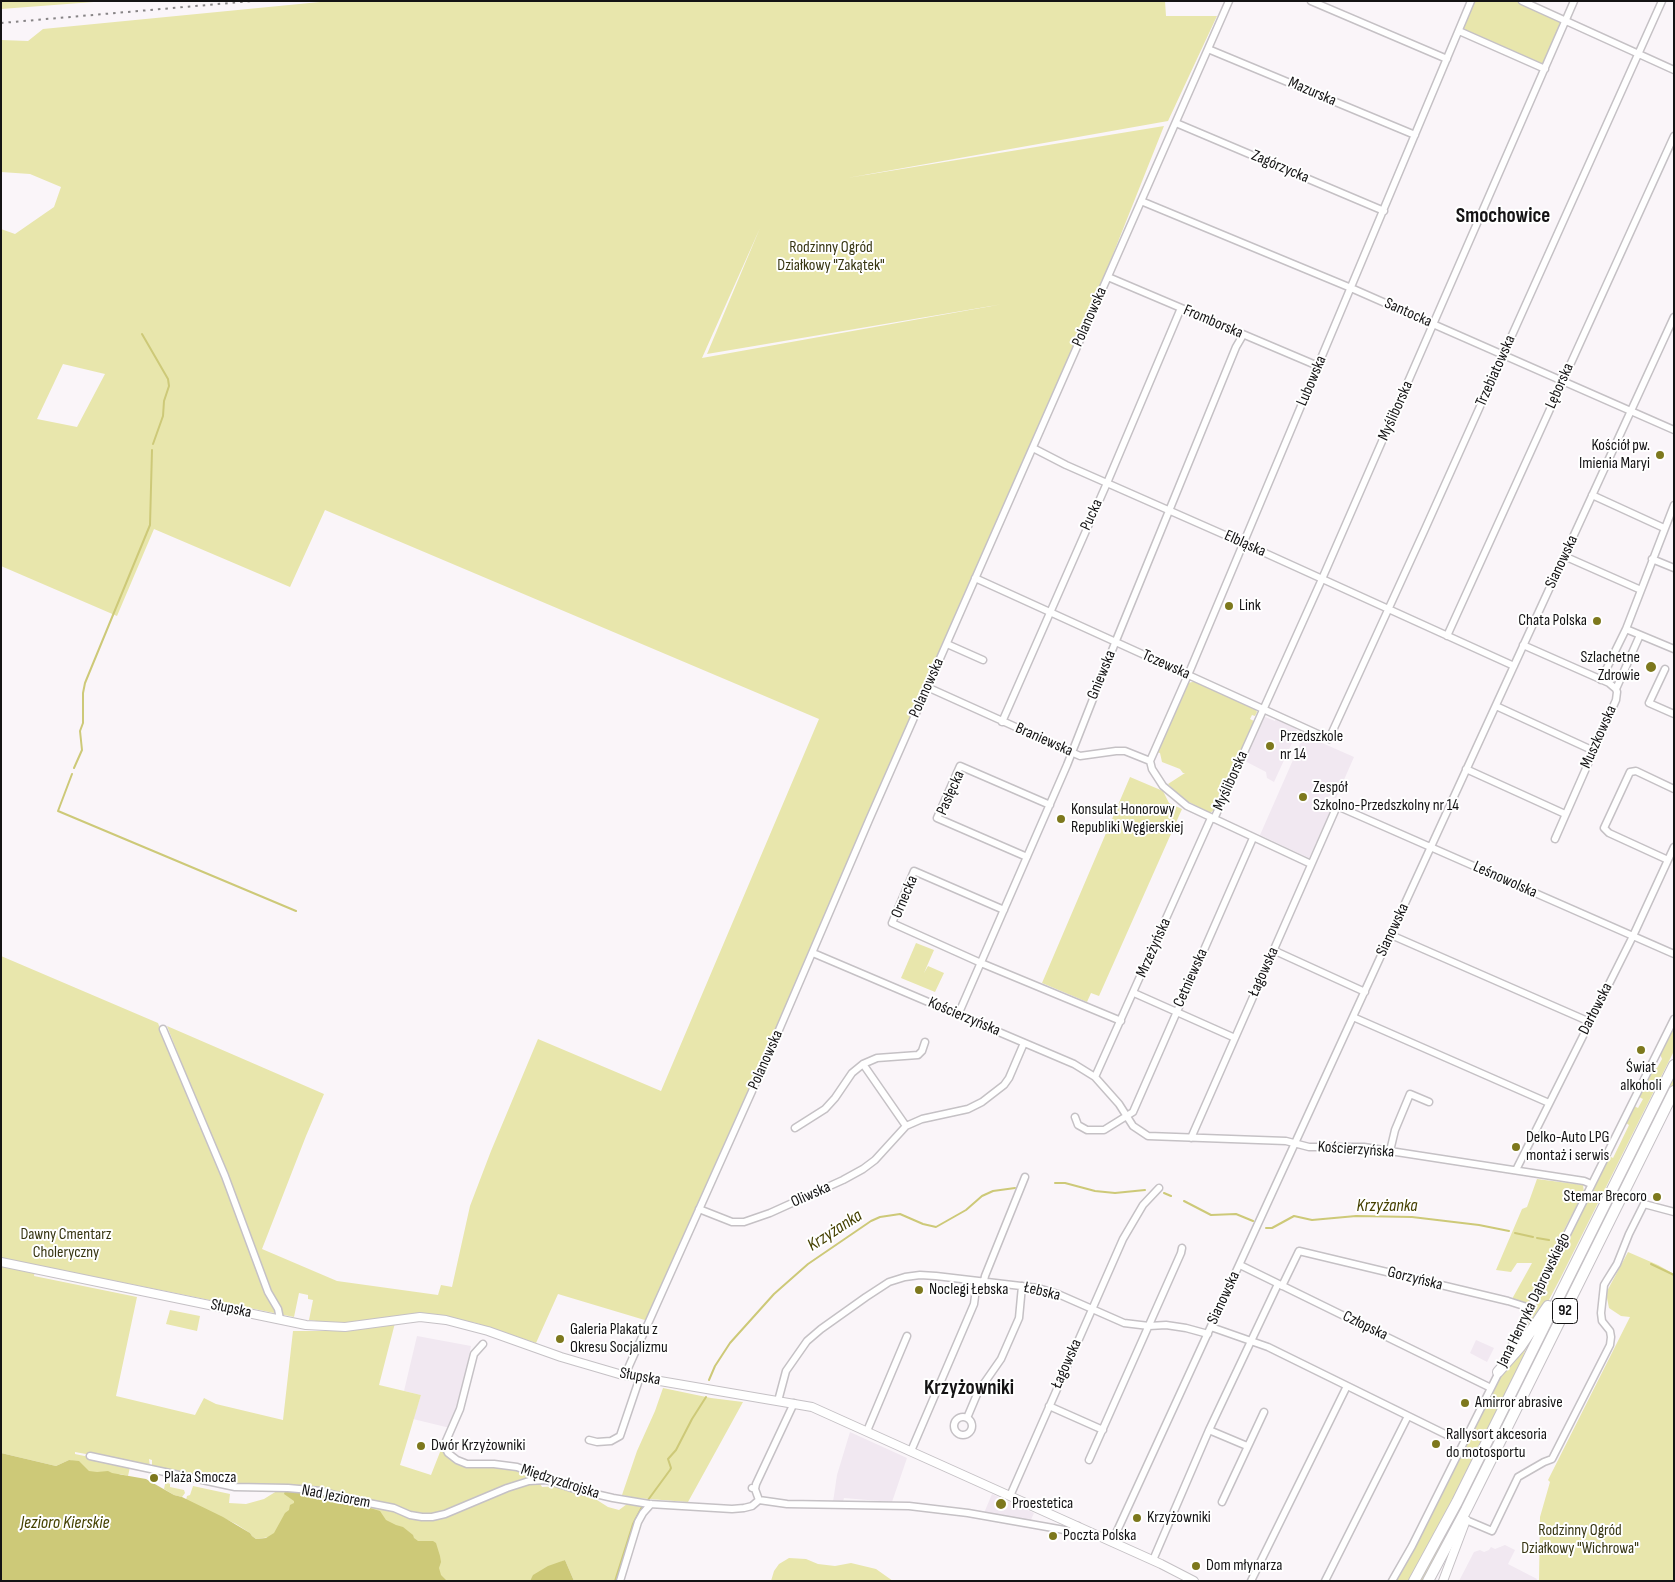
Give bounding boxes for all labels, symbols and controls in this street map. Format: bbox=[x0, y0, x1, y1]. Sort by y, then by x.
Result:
street label: Mazurska bbox=[1285, 73, 1339, 111]
street label: Zagórzycka bbox=[1248, 146, 1312, 188]
district label: Smochowice bbox=[1456, 204, 1550, 230]
park label: Rodzinny Ogród Działkowy "Zakątek" bbox=[777, 238, 885, 276]
street label: Polanowska bbox=[1068, 284, 1112, 350]
street label: Santocka bbox=[1381, 294, 1435, 332]
street label: Fromborska bbox=[1180, 301, 1246, 343]
street label: Trzebiatowska bbox=[1472, 332, 1520, 410]
street label: Lubowska bbox=[1293, 353, 1331, 409]
street label: Lęborska bbox=[1542, 360, 1578, 412]
street label: Myśliborska bbox=[1374, 378, 1418, 444]
place label: Kościół pw. Imienia Maryi bbox=[1579, 436, 1650, 474]
marker: Kościół pw. Imienia Maryi bbox=[1654, 449, 1666, 461]
street label: Pucka bbox=[1077, 496, 1107, 534]
street label: Elbląska bbox=[1221, 526, 1269, 562]
street label: Sianowska bbox=[1541, 532, 1583, 592]
place label: Link bbox=[1239, 596, 1261, 616]
marker: Link bbox=[1223, 600, 1235, 612]
place label: Chata Polska bbox=[1518, 611, 1587, 631]
marker: Chata Polska bbox=[1591, 615, 1603, 627]
street label: Tczewska bbox=[1139, 646, 1193, 684]
street label: Gniewska bbox=[1084, 648, 1120, 702]
place label: Szlachetne Zdrowie bbox=[1581, 648, 1640, 686]
street label: Polanowska bbox=[905, 655, 949, 721]
marker: Szlachetne Zdrowie bbox=[1644, 660, 1658, 674]
street label: Muszkowska bbox=[1577, 703, 1621, 771]
street label: Braniewska bbox=[1012, 719, 1076, 761]
place label: Przedszkole nr 14 bbox=[1280, 727, 1343, 765]
marker: Przedszkole nr 14 bbox=[1264, 740, 1276, 752]
street label: Myśliborska bbox=[1209, 748, 1253, 814]
street label: Pasłęcka bbox=[933, 768, 969, 818]
place label: Zespół Szkolno-Przedszkolny nr 14 bbox=[1313, 778, 1459, 816]
marker: Zespół Szkolno-Przedszkolny nr 14 bbox=[1297, 791, 1309, 803]
place label: Konsulat Honorowy Republiki Węgierskiej bbox=[1071, 800, 1183, 838]
marker: Konsulat Honorowy Republiki Węgierskiej bbox=[1055, 813, 1067, 825]
street label: Leśnowolska bbox=[1470, 857, 1540, 903]
street label: Ornecka bbox=[887, 873, 923, 921]
street label: Sianowska bbox=[1372, 900, 1414, 960]
street label: Mrzeżyńska bbox=[1132, 915, 1176, 981]
street label: Łagowska bbox=[1245, 944, 1283, 1000]
street label: Cetniewska bbox=[1170, 946, 1212, 1010]
street label: Darłowska bbox=[1575, 980, 1617, 1038]
street label: Kościerzyńska bbox=[925, 993, 1003, 1041]
street label: Polanowska bbox=[744, 1027, 788, 1093]
marker: Świat alkoholi bbox=[1635, 1044, 1647, 1056]
place label: Świat alkoholi bbox=[1620, 1058, 1662, 1096]
place label: Delko-Auto LPG montaż i serwis bbox=[1526, 1128, 1610, 1166]
street label: Kościerzyńska bbox=[1317, 1138, 1395, 1162]
marker: Delko-Auto LPG montaż i serwis bbox=[1510, 1141, 1522, 1153]
street label: Oliwska bbox=[788, 1178, 834, 1212]
place label: Stemar Brecoro bbox=[1564, 1187, 1647, 1207]
marker: Stemar Brecoro bbox=[1651, 1191, 1663, 1203]
water label: Krzyżanka bbox=[1357, 1195, 1417, 1217]
water label: Krzyżanka bbox=[804, 1205, 866, 1257]
park label: Dawny Cmentarz Choleryczny bbox=[20, 1225, 112, 1263]
street label: Jana Henryka Dąbrowskiego bbox=[1493, 1230, 1575, 1370]
street label: Gorzyńska bbox=[1385, 1263, 1445, 1295]
street label: Sianowska bbox=[1203, 1268, 1245, 1328]
street label: Łebska bbox=[1022, 1278, 1062, 1306]
place label: Noclegi Łebska bbox=[929, 1280, 1008, 1300]
marker: Noclegi Łebska bbox=[913, 1284, 925, 1296]
street label: Słupska bbox=[209, 1295, 253, 1323]
road number: 92 bbox=[1552, 1298, 1578, 1324]
street label: Człopska bbox=[1339, 1307, 1391, 1345]
place label: Galeria Plakatu z Okresu Socjalizmu bbox=[570, 1320, 668, 1358]
marker: Galeria Plakatu z Okresu Socjalizmu bbox=[554, 1333, 566, 1345]
street label: Łagowska bbox=[1048, 1336, 1086, 1392]
street label: Słupska bbox=[618, 1364, 662, 1390]
district label: Krzyżowniki bbox=[924, 1376, 1014, 1402]
place label: Amirror abrasive bbox=[1475, 1393, 1563, 1413]
marker: Amirror abrasive bbox=[1459, 1397, 1471, 1409]
place label: Rallysort akcesoria do motosportu bbox=[1446, 1425, 1547, 1463]
place label: Dwór Krzyżowniki bbox=[431, 1436, 525, 1456]
marker: Rallysort akcesoria do motosportu bbox=[1430, 1438, 1442, 1450]
marker: Dwór Krzyżowniki bbox=[415, 1440, 427, 1452]
street label: Międzyzdrojska bbox=[518, 1460, 602, 1504]
place label: Plaża Smocza bbox=[164, 1468, 236, 1488]
marker: Plaża Smocza bbox=[148, 1472, 160, 1484]
street label: Nad Jeziorem bbox=[300, 1481, 372, 1513]
place label: Proestetica bbox=[1012, 1494, 1073, 1514]
marker: Proestetica bbox=[994, 1497, 1008, 1511]
place label: Krzyżowniki bbox=[1147, 1508, 1211, 1528]
water label: Jezioro Kierskie bbox=[20, 1512, 110, 1534]
marker: Krzyżowniki bbox=[1131, 1512, 1143, 1524]
park label: Rodzinny Ogród Działkowy "Wichrowa" bbox=[1521, 1521, 1639, 1559]
place label: Poczta Polska bbox=[1063, 1526, 1136, 1546]
marker: Poczta Polska bbox=[1047, 1530, 1059, 1542]
place label: Dom młynarza bbox=[1206, 1556, 1283, 1576]
marker: Dom młynarza bbox=[1190, 1560, 1202, 1572]

